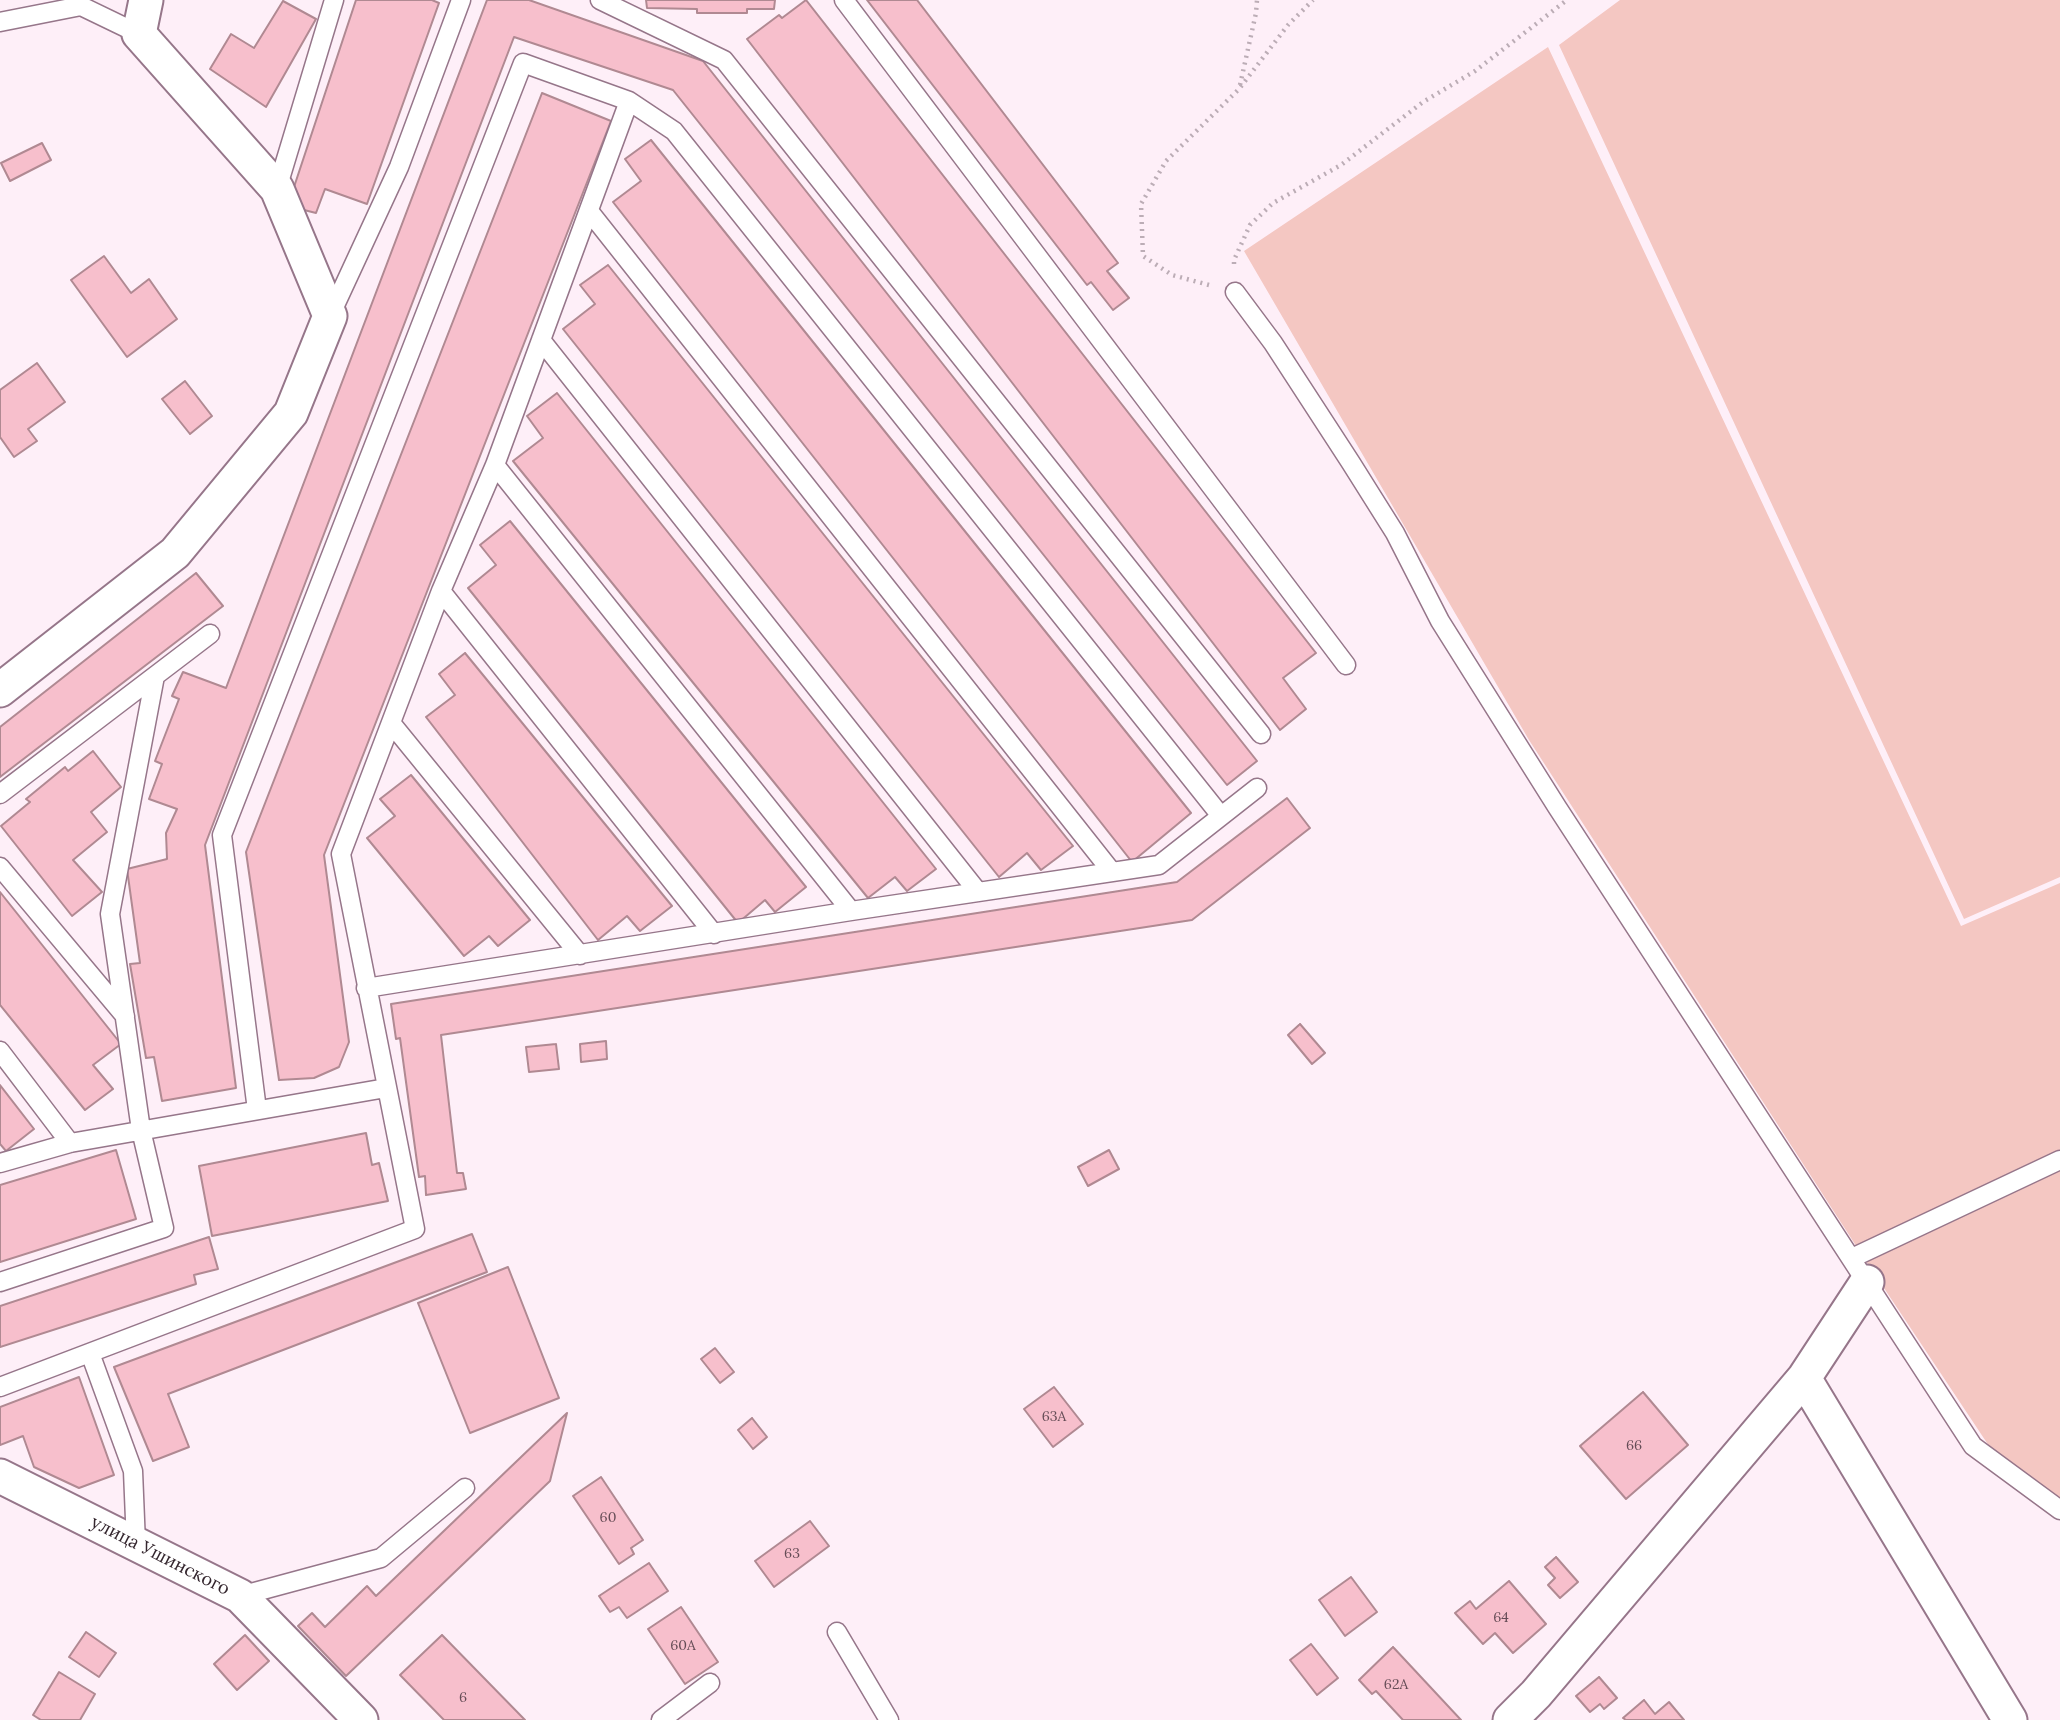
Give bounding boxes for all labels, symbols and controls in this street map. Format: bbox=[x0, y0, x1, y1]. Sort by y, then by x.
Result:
house number: 63А bbox=[1042, 1409, 1066, 1425]
house number: 66 bbox=[1626, 1438, 1642, 1454]
house number: 60 bbox=[600, 1510, 616, 1526]
street label: улица Ушинского bbox=[87, 1512, 233, 1600]
house number: 63 bbox=[784, 1546, 800, 1562]
house number: 64 bbox=[1493, 1610, 1509, 1626]
house number: 60А bbox=[670, 1638, 696, 1654]
house number: 62А bbox=[1384, 1677, 1408, 1693]
house number: 6 bbox=[459, 1690, 467, 1706]

